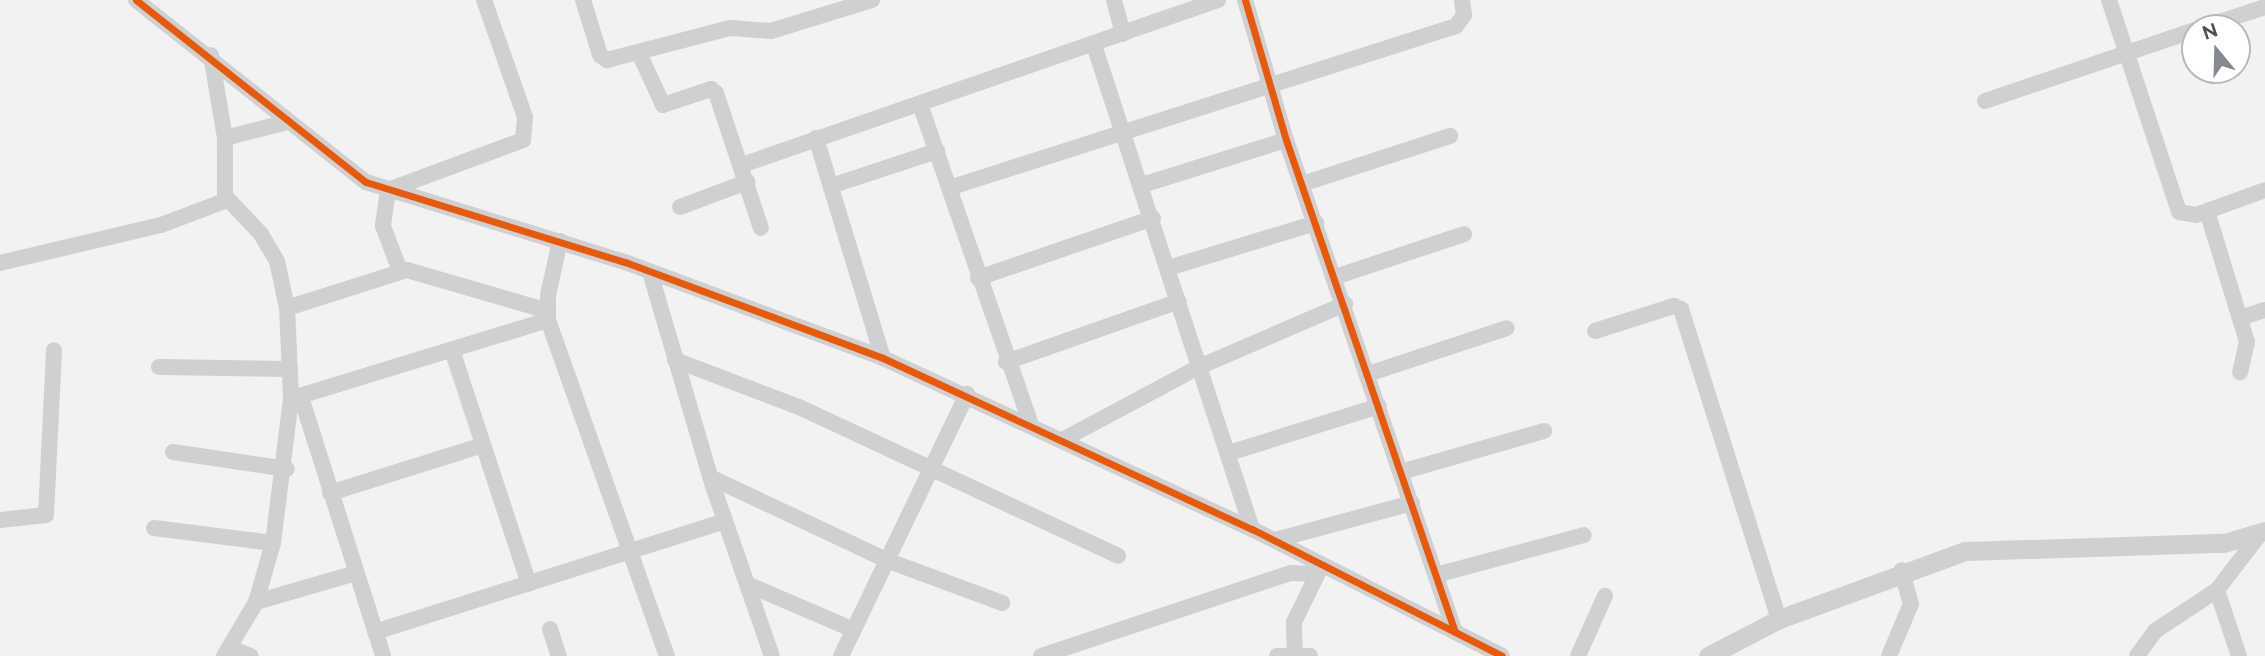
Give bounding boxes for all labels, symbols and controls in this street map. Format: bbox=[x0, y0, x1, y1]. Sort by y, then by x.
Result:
north arrow bbox=[2181, 14, 2251, 84]
text: N bbox=[2199, 18, 2220, 44]

